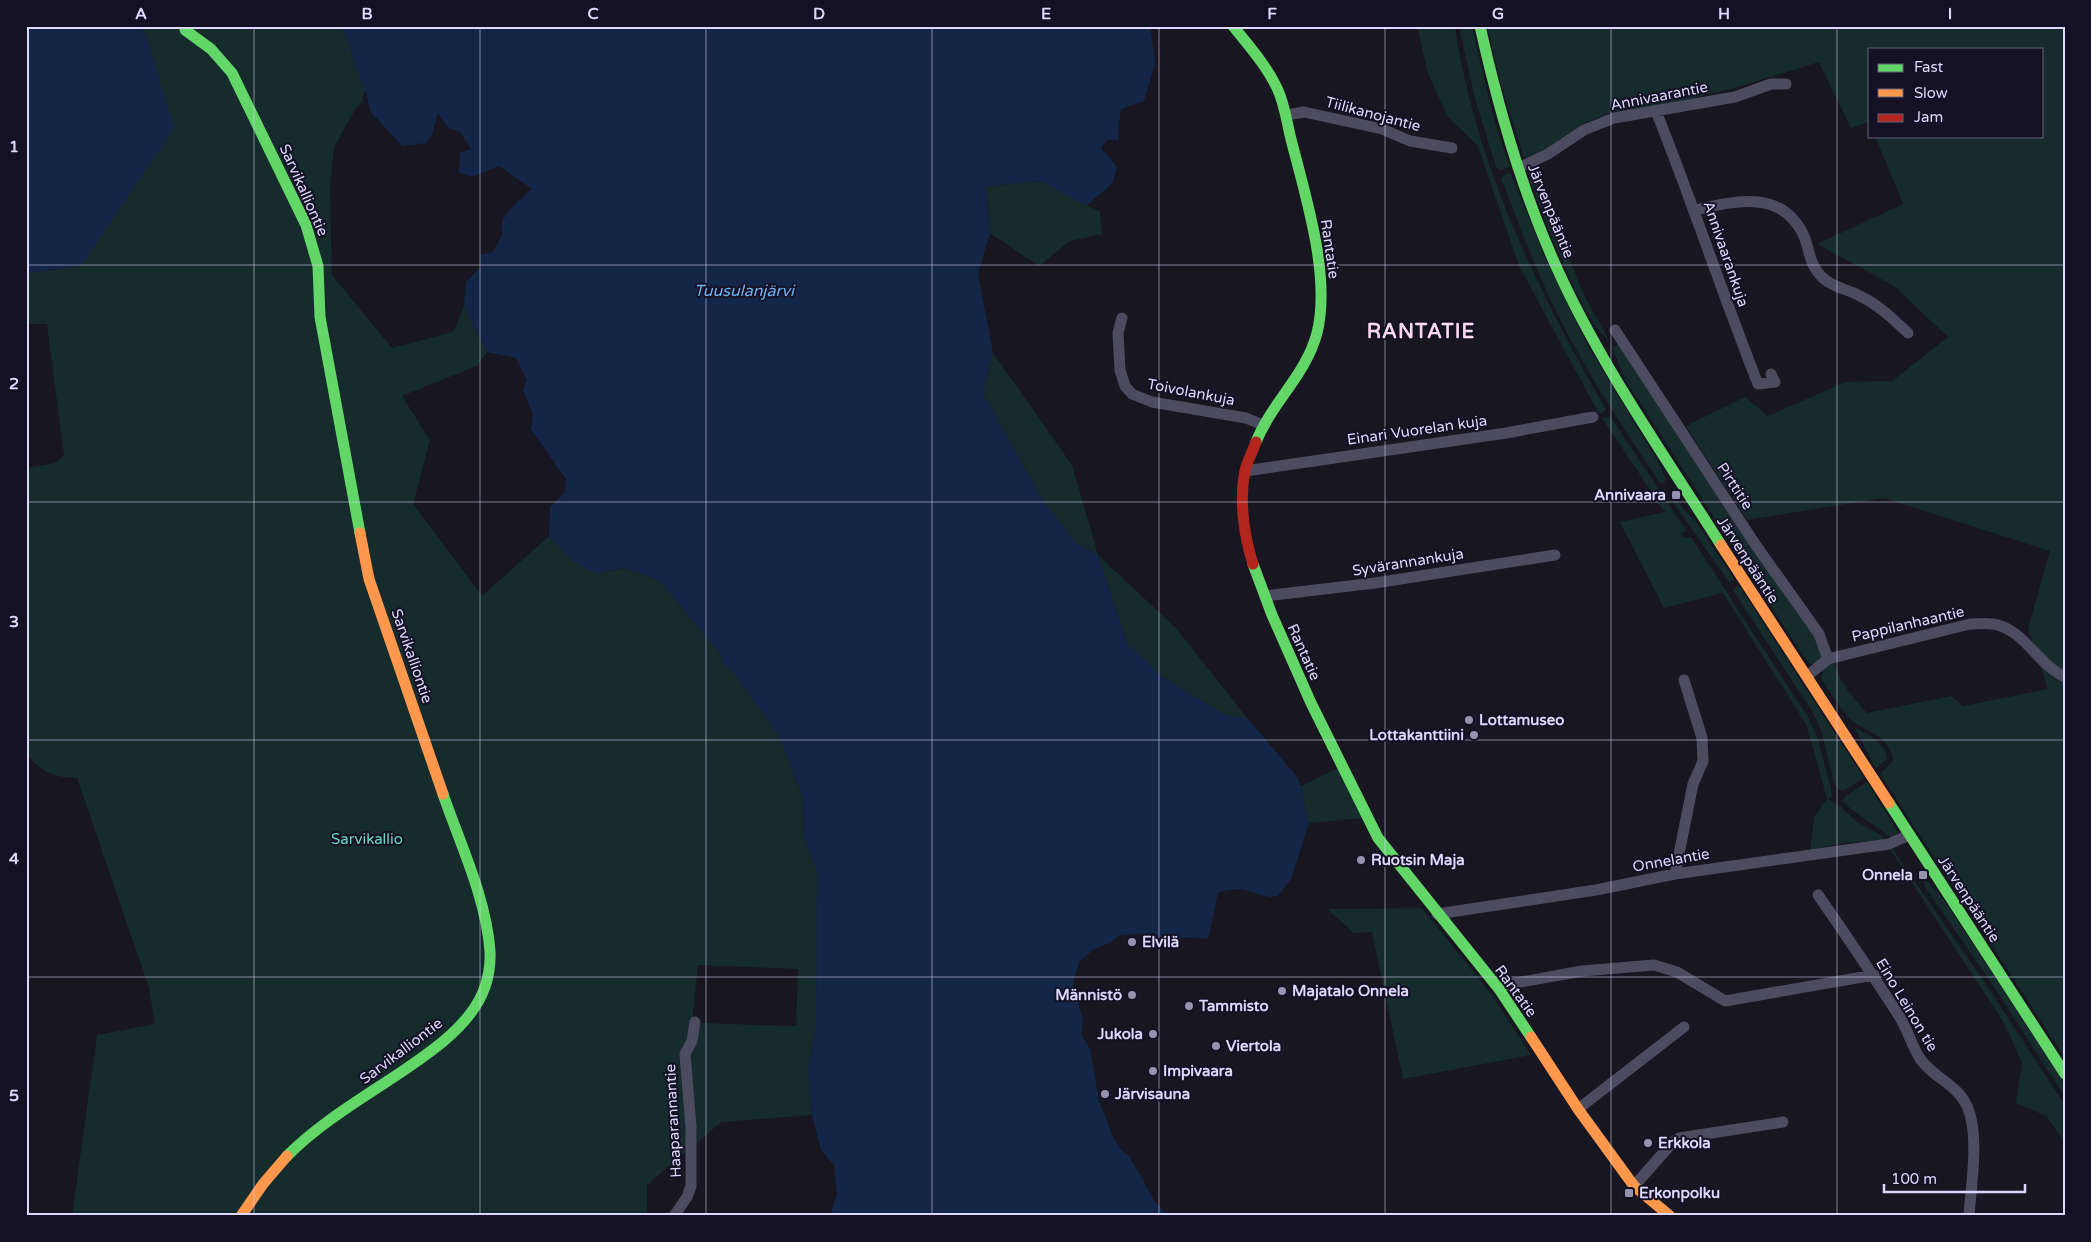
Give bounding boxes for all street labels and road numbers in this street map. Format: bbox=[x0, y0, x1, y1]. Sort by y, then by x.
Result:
street label: Annivaarantie bbox=[1609, 78, 1709, 114]
street label: Tiilikanojantie bbox=[1323, 93, 1423, 135]
street label: Sarvikalliontie bbox=[276, 141, 332, 239]
street label: Järvenpääntie bbox=[1524, 161, 1578, 261]
street label: Annivaarankuja bbox=[1699, 199, 1753, 309]
street label: Rantatie bbox=[1317, 218, 1343, 280]
street label: Toivolankuja bbox=[1146, 375, 1236, 409]
street label: Einari Vuorelan kuja bbox=[1346, 411, 1488, 449]
street label: Pirttitie bbox=[1713, 459, 1757, 513]
street label: Järvenpääntie bbox=[1713, 513, 1783, 607]
street label: Syvärannankuja bbox=[1351, 544, 1465, 580]
street label: Pappilanhaantie bbox=[1850, 602, 1966, 646]
street label: Sarvikalliontie bbox=[387, 606, 437, 706]
street label: Rantatie bbox=[1284, 621, 1324, 683]
street label: Onnelantie bbox=[1631, 844, 1711, 876]
street label: Järvenpääntie bbox=[1934, 852, 2004, 946]
street label: Eino Leinon tie bbox=[1872, 955, 1942, 1055]
street label: Rantatie bbox=[1491, 961, 1541, 1021]
street label: Sarvikalliontie bbox=[356, 1014, 446, 1088]
street label: Haaparannantie bbox=[661, 1064, 685, 1178]

